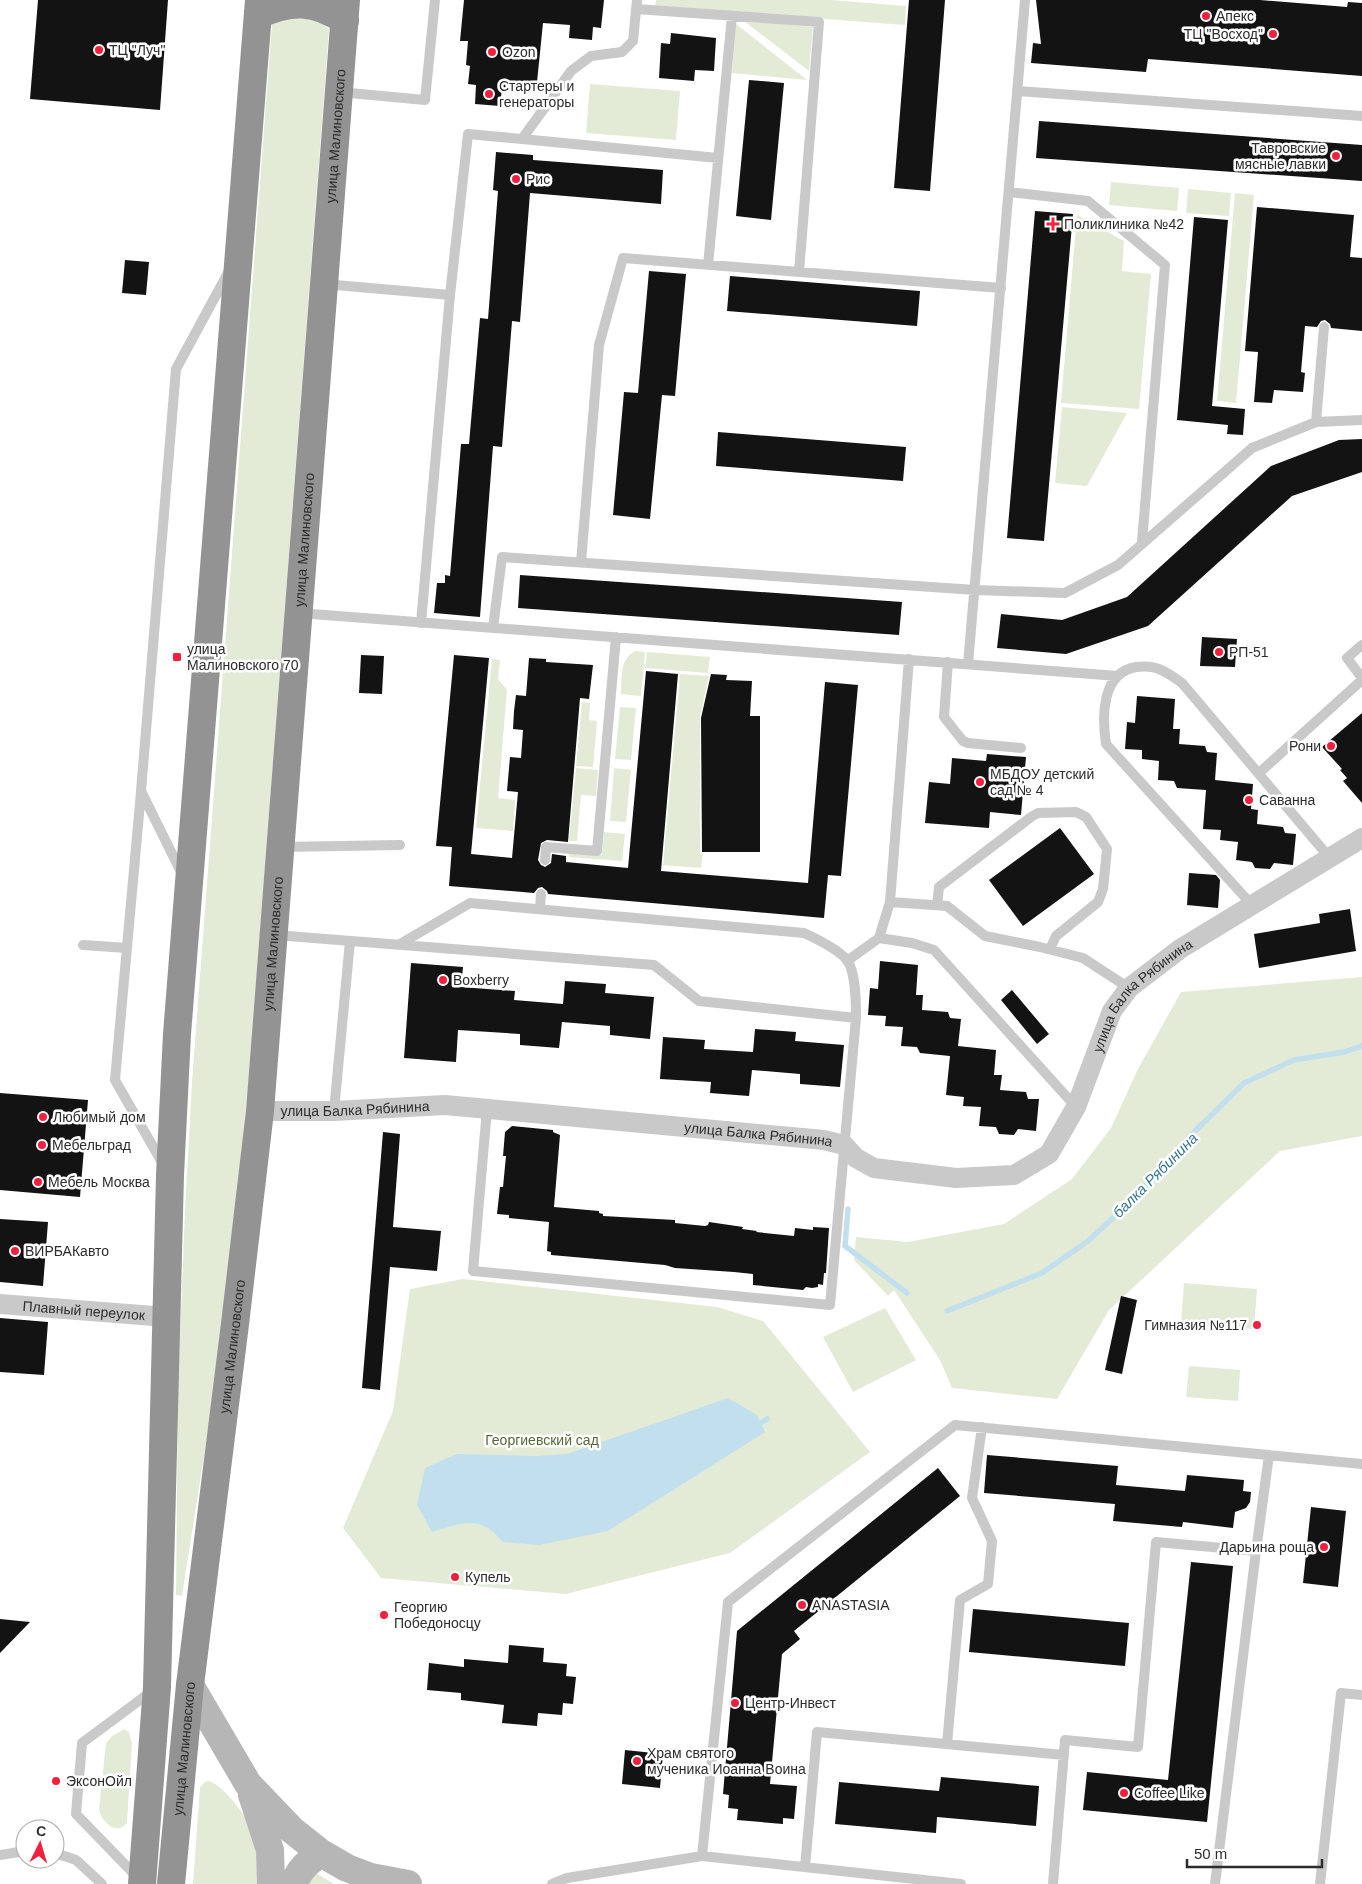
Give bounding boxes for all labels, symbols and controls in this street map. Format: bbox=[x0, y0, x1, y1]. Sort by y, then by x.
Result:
place label: Апекс bbox=[1216, 8, 1254, 24]
marker: Апекс bbox=[1200, 10, 1212, 22]
place label: ТЦ "Восход" bbox=[1184, 26, 1263, 42]
marker: ТЦ "Восход" bbox=[1267, 28, 1279, 40]
place label: ТЦ "Луч" bbox=[109, 42, 165, 58]
marker: ТЦ "Луч" bbox=[93, 44, 105, 56]
place label: Ozon bbox=[502, 44, 535, 60]
marker: Ozon bbox=[486, 46, 498, 58]
street label: улица Малиновского bbox=[322, 68, 349, 204]
place label: Стартеры и генераторы bbox=[499, 78, 574, 110]
marker: Стартеры и генераторы bbox=[483, 88, 495, 100]
place label: Тавровские мясные лавки bbox=[1235, 140, 1326, 172]
marker: Тавровские мясные лавки bbox=[1330, 150, 1342, 162]
place label: Рис bbox=[526, 171, 550, 187]
marker: Рис bbox=[510, 173, 522, 185]
place label: Поликлиника №42 bbox=[1064, 216, 1184, 232]
marker: Поликлиника №42 bbox=[1046, 217, 1060, 231]
street label: улица Малиновского bbox=[291, 472, 317, 608]
place label: улица Малиновского 70 bbox=[187, 641, 299, 673]
place label: РП-51 bbox=[1229, 644, 1269, 660]
marker: РП-51 bbox=[1213, 646, 1225, 658]
marker: улица Малиновского 70 bbox=[171, 651, 183, 663]
place label: Рони bbox=[1289, 738, 1321, 754]
marker: Рони bbox=[1325, 740, 1337, 752]
place label: МБДОУ детский сад № 4 bbox=[990, 766, 1094, 798]
marker: МБДОУ детский сад № 4 bbox=[974, 776, 986, 788]
place label: Саванна bbox=[1259, 792, 1316, 808]
marker: Саванна bbox=[1243, 794, 1255, 806]
street label: улица Малиновского bbox=[260, 876, 286, 1011]
street label: улица Балка Рябинина bbox=[1089, 935, 1195, 1055]
place label: Boxberry bbox=[453, 972, 509, 988]
marker: Boxberry bbox=[437, 974, 449, 986]
street label: улица Балка Рябинина bbox=[280, 1098, 430, 1119]
place label: Любимый дом bbox=[53, 1109, 146, 1125]
marker: Любимый дом bbox=[37, 1111, 49, 1123]
street label: улица Балка Рябинина bbox=[684, 1119, 835, 1150]
water label: балка Рябинина bbox=[1109, 1129, 1201, 1221]
place label: Мебельград bbox=[52, 1137, 131, 1153]
marker: Мебельград bbox=[36, 1139, 48, 1151]
place label: Мебель Москва bbox=[48, 1174, 150, 1190]
marker: Мебель Москва bbox=[32, 1176, 44, 1188]
place label: ВИРБАКавто bbox=[25, 1243, 109, 1259]
marker: ВИРБАКавто bbox=[9, 1245, 21, 1257]
street label: улица Малиновского bbox=[216, 1279, 248, 1414]
street label: Плавный переулок bbox=[22, 1298, 146, 1323]
place label: Гимназия №117 bbox=[1144, 1317, 1247, 1333]
marker: Гимназия №117 bbox=[1251, 1319, 1263, 1331]
park label: Георгиевский сад bbox=[485, 1432, 599, 1448]
place label: Дарьина роща bbox=[1220, 1539, 1314, 1555]
marker: Дарьина роща bbox=[1318, 1541, 1330, 1553]
place label: Купель bbox=[465, 1569, 511, 1585]
marker: Купель bbox=[449, 1571, 461, 1583]
place label: ANASTASIA bbox=[812, 1597, 890, 1613]
place label: Георгию Победоносцу bbox=[394, 1599, 481, 1631]
marker: ANASTASIA bbox=[796, 1599, 808, 1611]
marker: Георгию Победоносцу bbox=[378, 1609, 390, 1621]
street label: улица Малиновского bbox=[170, 1681, 198, 1816]
place label: Центр-Инвест bbox=[745, 1695, 837, 1711]
marker: Центр-Инвест bbox=[729, 1697, 741, 1709]
place label: Храм святого мученика Иоанна Воина bbox=[647, 1745, 806, 1777]
marker: Храм святого мученика Иоанна Воина bbox=[631, 1755, 643, 1767]
place label: ЭксонОйл bbox=[66, 1773, 132, 1789]
marker: ЭксонОйл bbox=[50, 1775, 62, 1787]
place label: Coffee Like bbox=[1134, 1785, 1205, 1801]
marker: Coffee Like bbox=[1118, 1787, 1130, 1799]
north arrow bbox=[15, 1819, 65, 1869]
text: С bbox=[35, 1823, 47, 1839]
scale bar bbox=[1187, 1836, 1322, 1868]
text: 50 m bbox=[1194, 1845, 1227, 1862]

